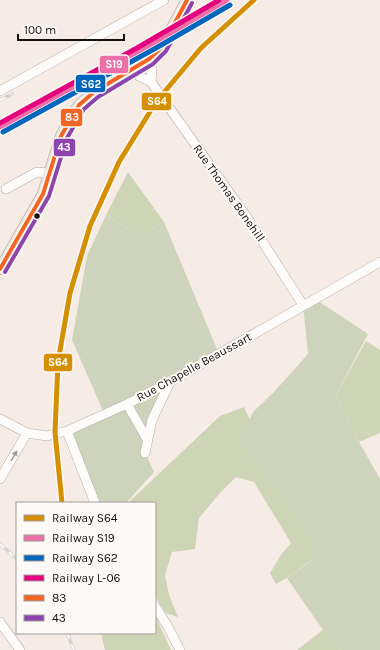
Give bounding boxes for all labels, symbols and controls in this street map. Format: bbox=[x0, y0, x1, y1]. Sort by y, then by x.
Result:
scale bar bbox=[18, 16, 124, 42]
text: 100 m bbox=[24, 23, 56, 37]
line badge: S19 bbox=[99, 55, 129, 74]
text: S19 bbox=[105, 58, 123, 71]
line badge: S62 bbox=[75, 74, 106, 93]
text: S62 bbox=[81, 78, 102, 91]
line badge: S64 bbox=[141, 92, 172, 111]
text: S64 bbox=[147, 95, 168, 108]
line badge: 83 bbox=[60, 108, 83, 127]
text: 83 bbox=[65, 111, 79, 124]
line badge: 43 bbox=[53, 138, 76, 157]
text: 43 bbox=[57, 141, 71, 154]
street label: Rue Thomas Bonehill bbox=[190, 142, 268, 244]
unlabelled marker bbox=[32, 211, 42, 221]
street label: Rue Chapelle Beaussart bbox=[134, 329, 254, 404]
line badge: S64 bbox=[43, 353, 73, 372]
text: S64 bbox=[48, 356, 69, 369]
one-way arrow bbox=[10, 450, 17, 462]
legend bbox=[16, 502, 156, 634]
text: Railway S64 bbox=[52, 511, 118, 525]
text: Railway S19 bbox=[52, 531, 115, 545]
text: Railway S62 bbox=[52, 551, 118, 565]
text: Railway L-06 bbox=[52, 571, 121, 585]
text: 83 bbox=[52, 591, 66, 605]
text: 43 bbox=[52, 611, 66, 625]

